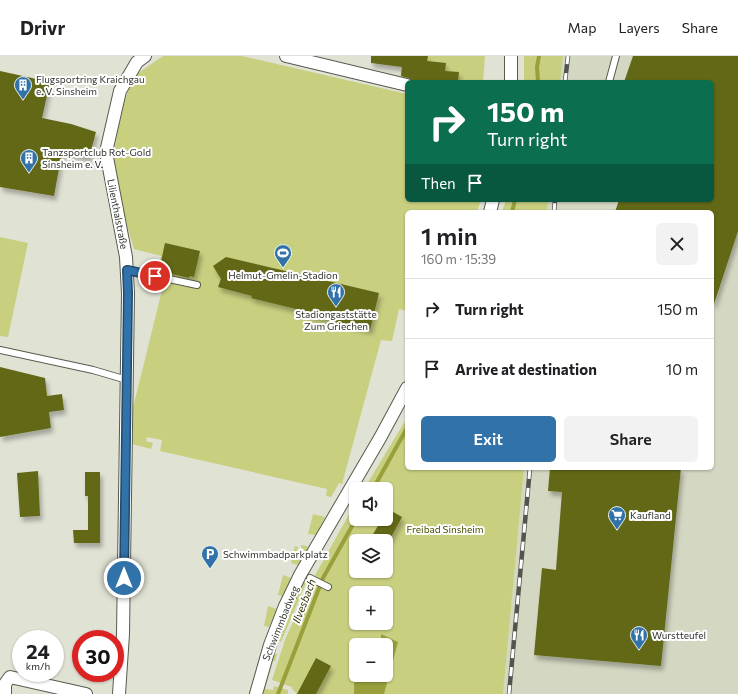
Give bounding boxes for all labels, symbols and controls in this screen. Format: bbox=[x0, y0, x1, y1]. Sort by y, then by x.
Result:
text: Drivr bbox=[20, 16, 65, 39]
text: Map bbox=[568, 19, 596, 36]
text: Layers bbox=[618, 19, 660, 36]
text: Share bbox=[682, 19, 718, 36]
place label: Flugsportring Kraichgau e. V. Sinsheim bbox=[36, 73, 145, 97]
building icon: Flugsportring Kraichgau e. V. Sinsheim bbox=[13, 75, 33, 100]
text: 150 m bbox=[487, 94, 564, 128]
icon: right bbox=[421, 96, 473, 148]
text: Turn right bbox=[487, 128, 567, 150]
place label: Tanzsportclub Rot-Gold Sinsheim e. V. bbox=[42, 146, 151, 170]
building icon: Tanzsportclub Rot-Gold Sinsheim e. V. bbox=[19, 148, 39, 173]
icon: arrive bbox=[464, 172, 486, 194]
text: Then bbox=[421, 174, 456, 192]
street label: Lilienthalstraße bbox=[105, 178, 131, 250]
text: 1 min bbox=[421, 221, 478, 250]
button: close bbox=[656, 223, 698, 265]
sports icon: Helmut-Gmelin-Stadion bbox=[273, 243, 293, 268]
text: 160 m · 15:39 bbox=[421, 251, 496, 267]
pin bbox=[138, 259, 172, 293]
icon: arrive bbox=[144, 265, 166, 287]
place label: Helmut-Gmelin-Stadion bbox=[228, 269, 338, 281]
restaurant icon: Stadiongaststätte Zum Griechen bbox=[326, 282, 346, 307]
icon: right bbox=[421, 298, 443, 320]
text: Turn right bbox=[455, 300, 524, 318]
text: 150 m bbox=[657, 300, 698, 318]
place label: Stadiongaststätte Zum Griechen bbox=[295, 308, 377, 332]
icon: arrive bbox=[421, 358, 443, 380]
text: Arrive at destination bbox=[455, 360, 597, 378]
text: 10 m bbox=[666, 360, 698, 378]
button: Exit bbox=[421, 416, 556, 462]
button: Share bbox=[564, 416, 698, 462]
map controls bbox=[349, 482, 393, 682]
button: sound bbox=[349, 482, 393, 526]
supermarket icon: Kaufland bbox=[607, 505, 627, 530]
place label: Kaufland bbox=[630, 509, 671, 521]
park label: Freibad Sinsheim bbox=[406, 523, 484, 535]
button: layers bbox=[349, 534, 393, 578]
parking icon: Schwimmbadparkplatz bbox=[200, 544, 220, 569]
place label: Schwimmbadparkplatz bbox=[223, 548, 328, 560]
position arrow bbox=[103, 557, 145, 599]
water label: Ilvesbach bbox=[289, 577, 318, 625]
street label: Schwimmbadweg bbox=[259, 583, 301, 662]
button: + bbox=[349, 586, 393, 630]
restaurant icon: Wurstteufel bbox=[629, 625, 649, 650]
place label: Wurstteufel bbox=[652, 629, 706, 641]
speed limit sign: 30 bbox=[72, 630, 124, 682]
button: − bbox=[349, 638, 393, 682]
text: 24 bbox=[26, 639, 50, 663]
text: km/h bbox=[26, 660, 50, 672]

